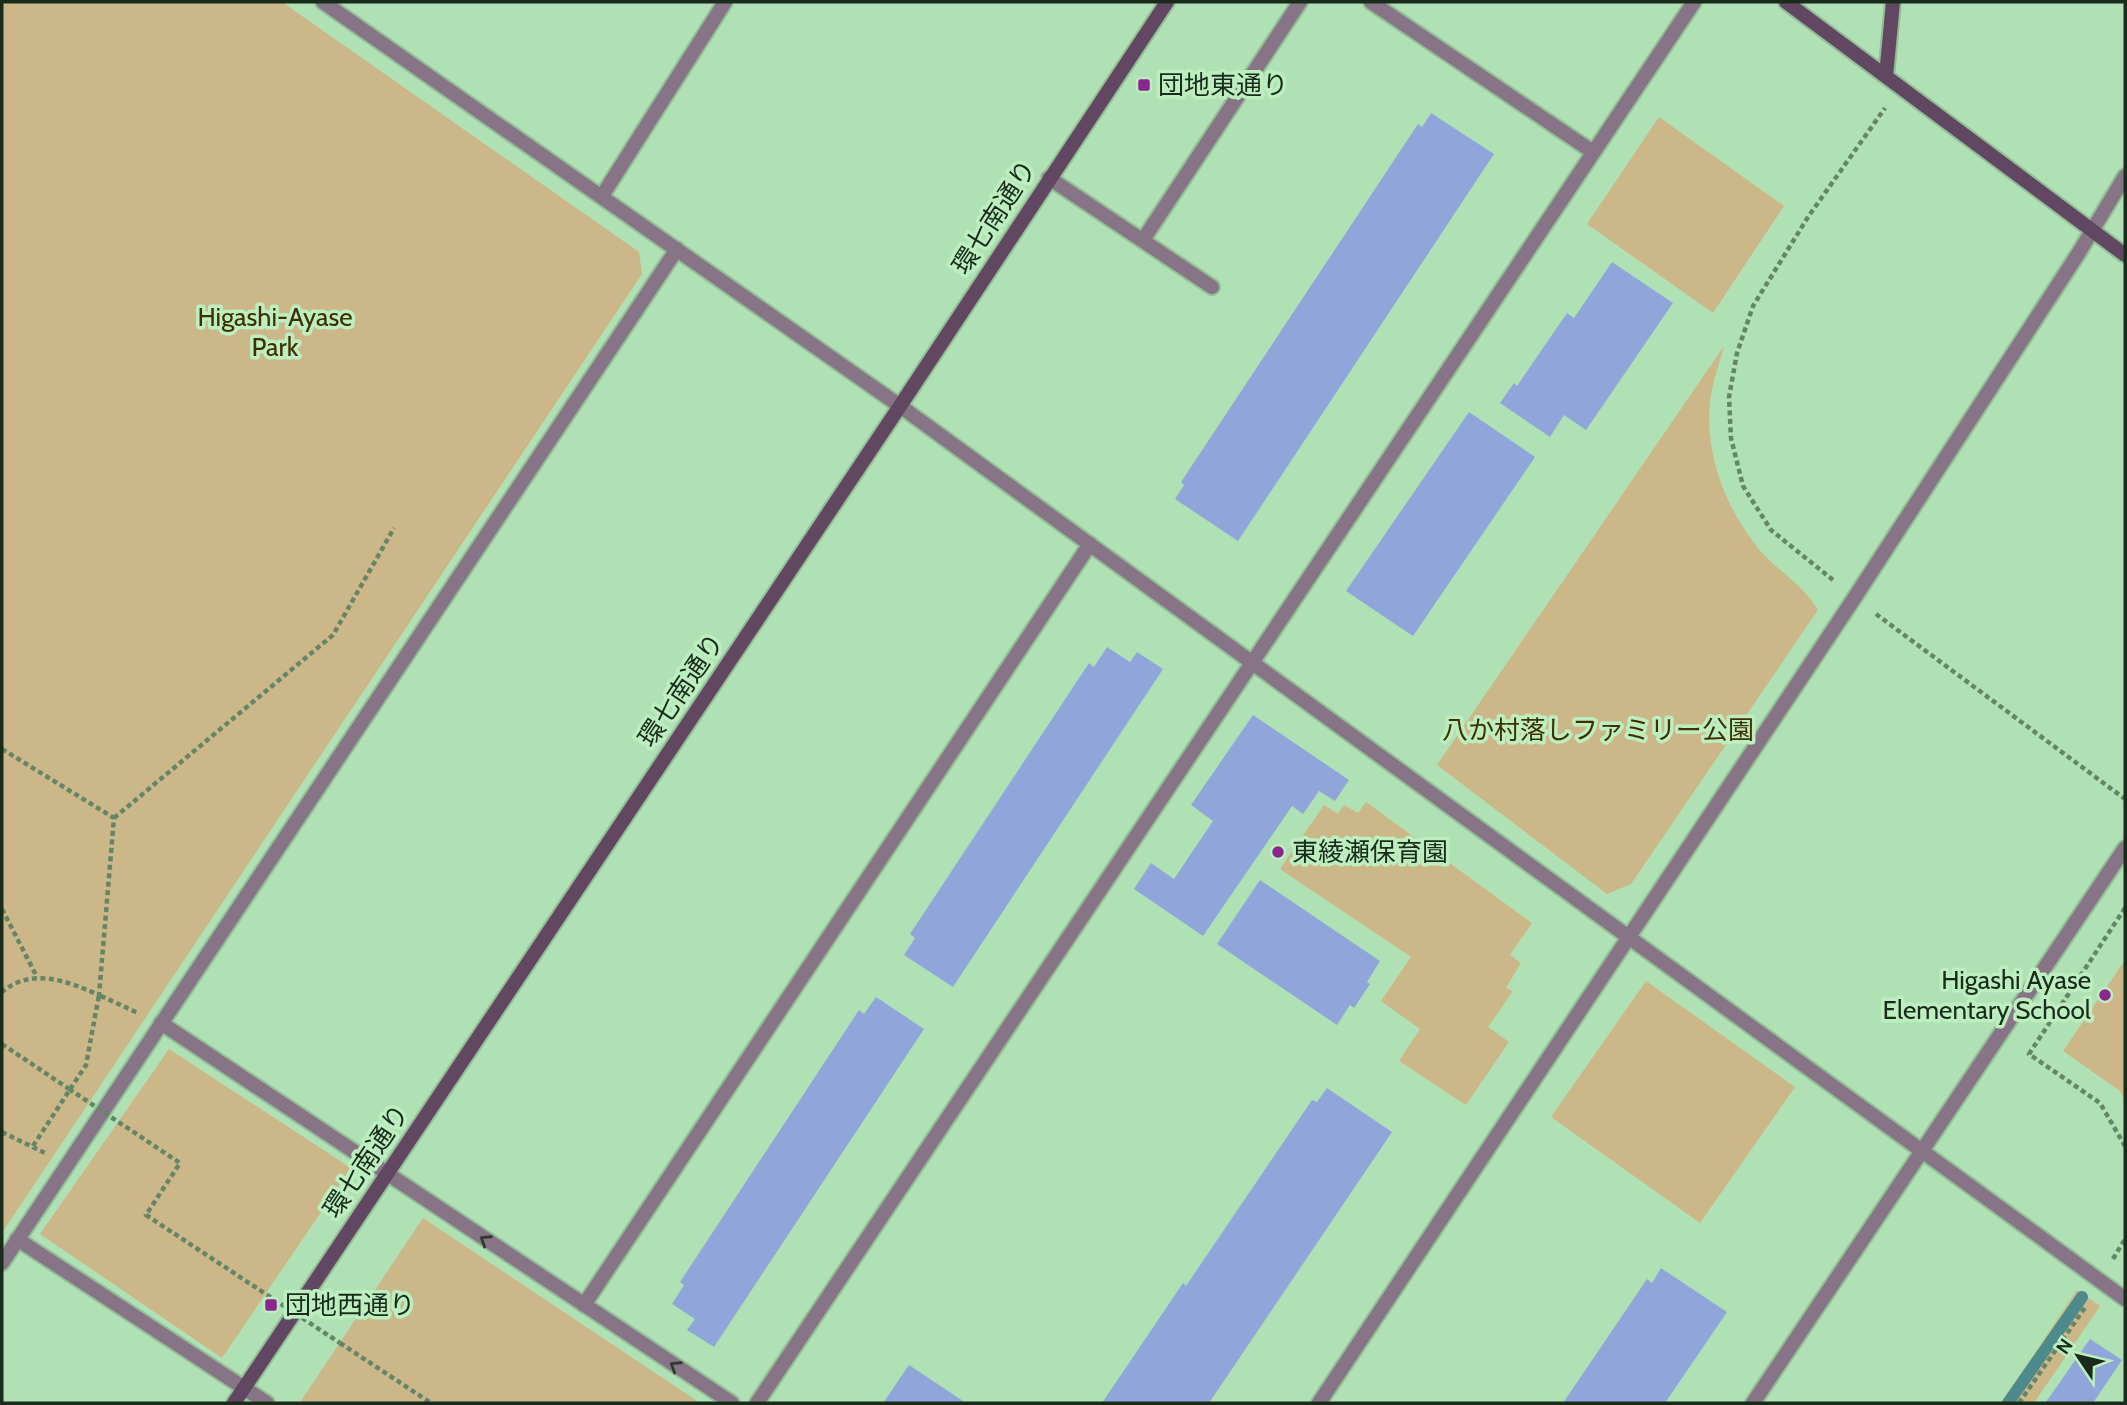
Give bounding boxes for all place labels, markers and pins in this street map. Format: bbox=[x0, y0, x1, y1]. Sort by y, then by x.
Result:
place label: 団地東通り bbox=[1158, 69, 1288, 101]
marker: 団地東通り bbox=[1136, 77, 1152, 93]
place label: 東綾瀬保育園 bbox=[1292, 836, 1448, 868]
marker: 東綾瀬保育園 bbox=[1270, 844, 1286, 860]
place label: Higashi Ayase Elementary School bbox=[1883, 964, 2091, 1026]
marker: Higashi Ayase Elementary School bbox=[2097, 987, 2113, 1003]
place label: 団地西通り bbox=[285, 1289, 415, 1321]
marker: 団地西通り bbox=[263, 1297, 279, 1313]

